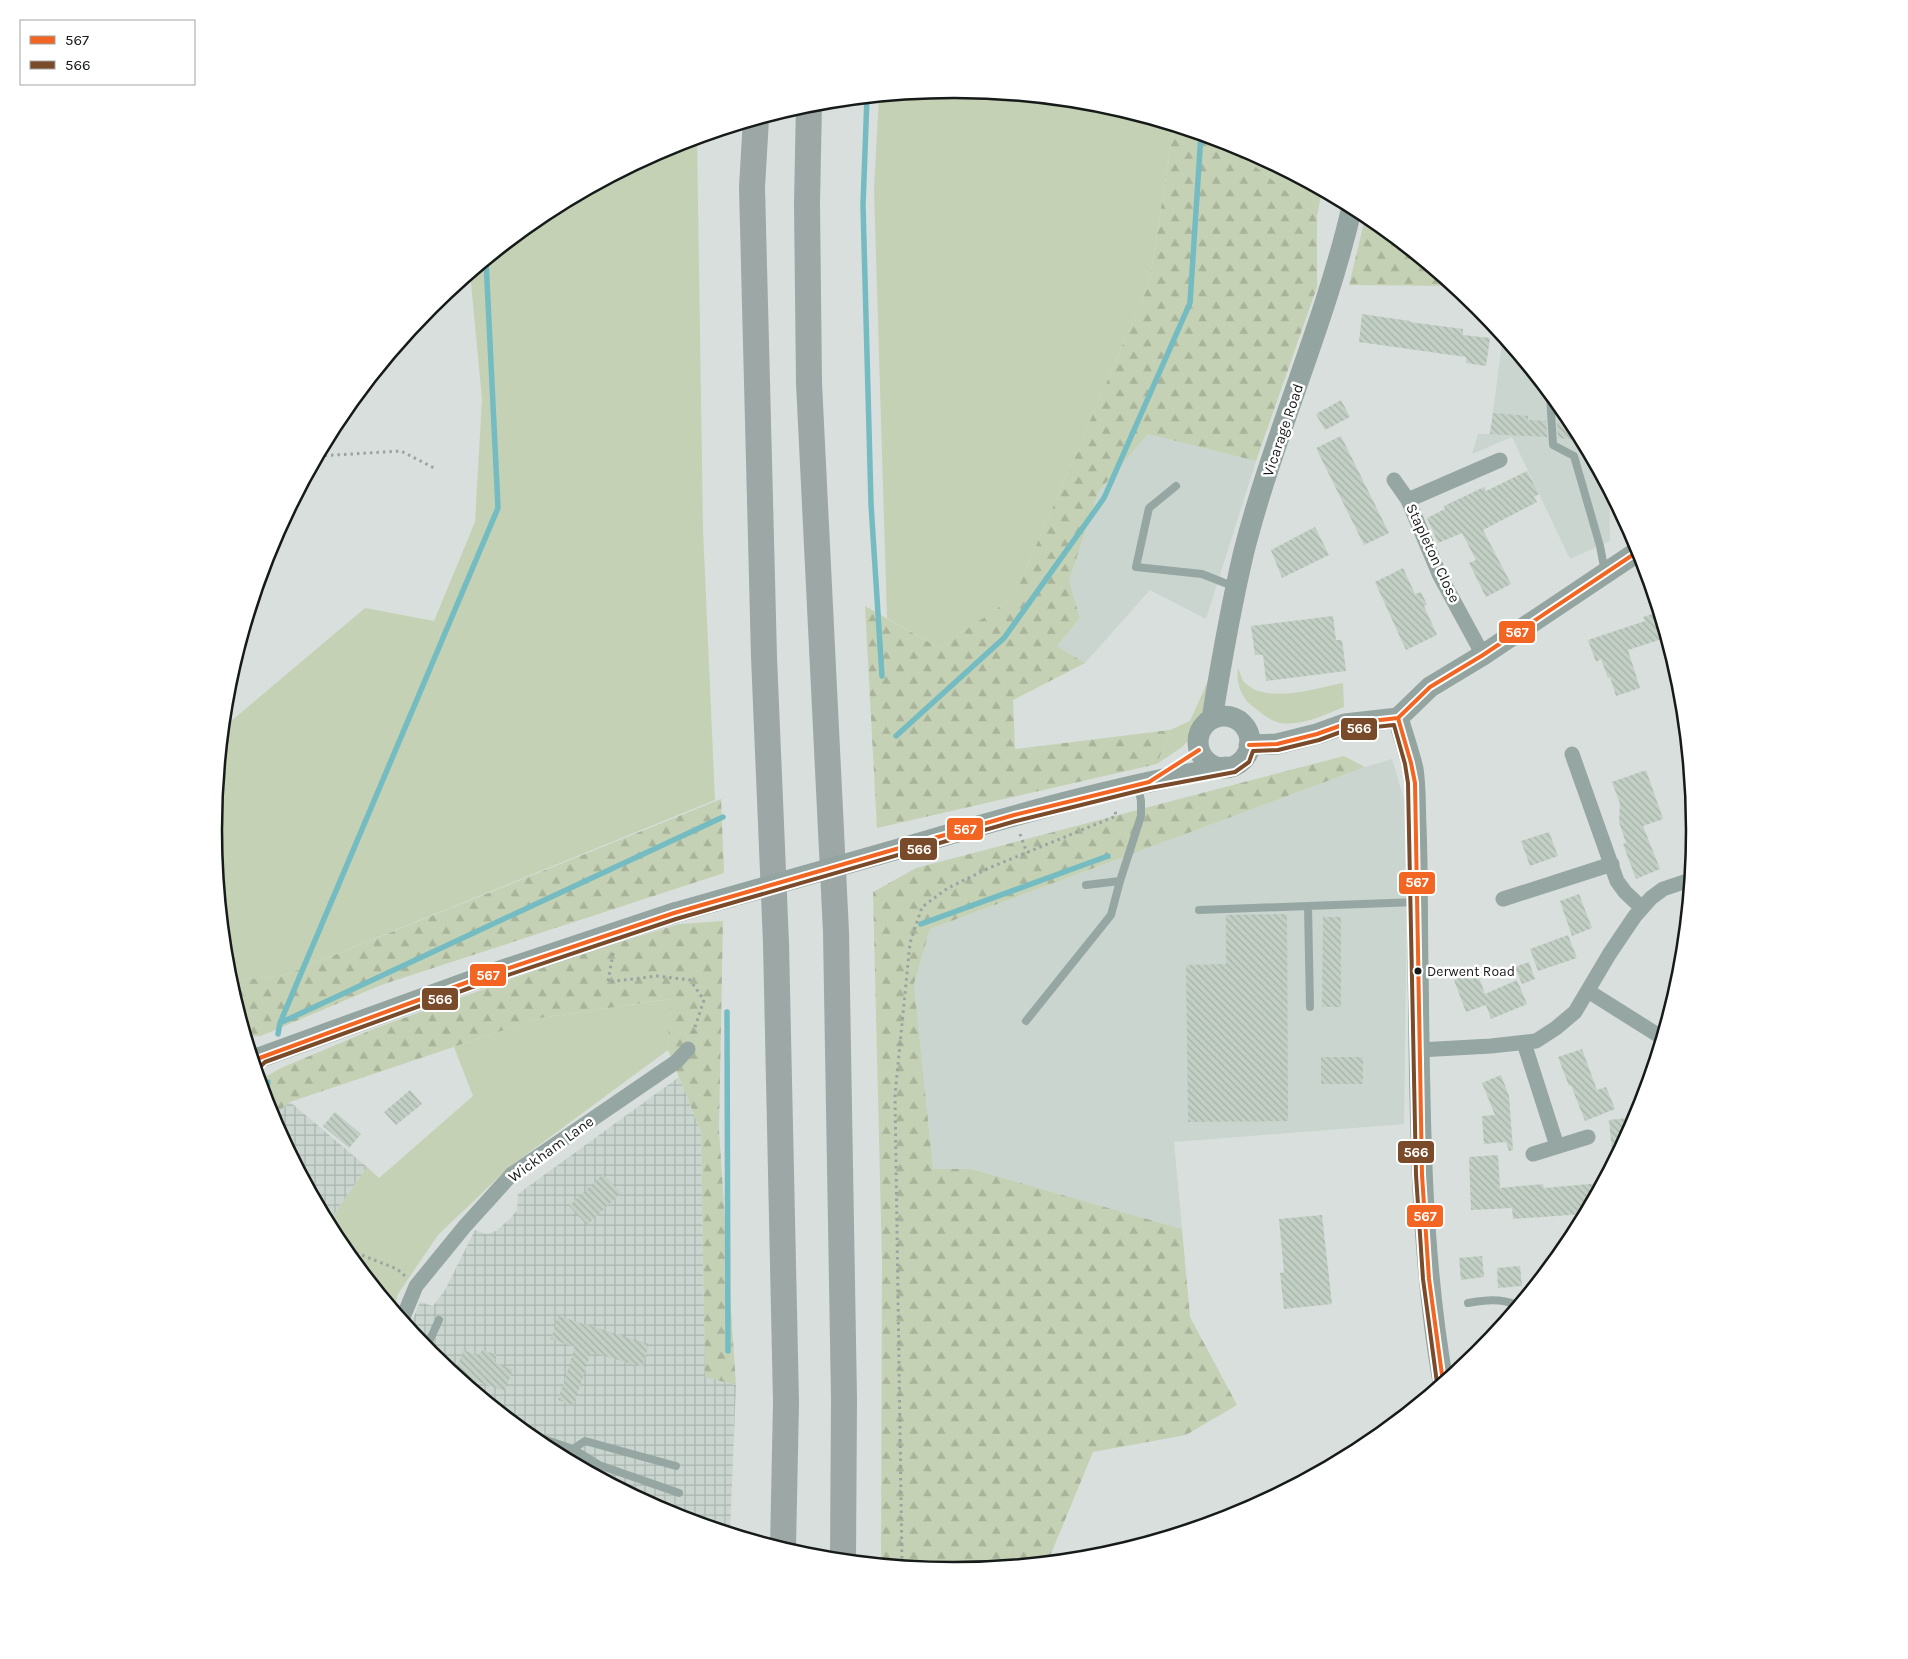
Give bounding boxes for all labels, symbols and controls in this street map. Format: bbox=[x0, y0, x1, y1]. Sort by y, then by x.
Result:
legend bbox=[20, 20, 195, 85]
text: 567 bbox=[65, 31, 89, 49]
text: 566 bbox=[65, 56, 91, 74]
street label: Vicarage Road bbox=[1259, 381, 1307, 479]
street label: Stapleton Close bbox=[1402, 501, 1464, 605]
line badge: 567 bbox=[1498, 620, 1536, 644]
text: 567 bbox=[1505, 624, 1529, 641]
line badge: 566 bbox=[1340, 717, 1378, 741]
text: 566 bbox=[1346, 720, 1372, 737]
line badge: 567 bbox=[946, 817, 984, 841]
text: 567 bbox=[953, 821, 977, 838]
line badge: 566 bbox=[899, 837, 938, 861]
text: 566 bbox=[906, 841, 932, 858]
line badge: 567 bbox=[1398, 871, 1436, 895]
text: 567 bbox=[1405, 874, 1429, 891]
line badge: 567 bbox=[469, 963, 507, 987]
place label: Derwent Road bbox=[1427, 963, 1515, 980]
marker: Derwent Road bbox=[1413, 966, 1423, 976]
text: 567 bbox=[476, 967, 500, 984]
line badge: 566 bbox=[421, 987, 459, 1011]
text: 566 bbox=[427, 991, 453, 1008]
street label: Wickham Lane bbox=[505, 1112, 597, 1186]
line badge: 566 bbox=[1397, 1140, 1435, 1164]
text: 566 bbox=[1403, 1144, 1429, 1161]
line badge: 567 bbox=[1406, 1204, 1444, 1228]
text: 567 bbox=[1413, 1208, 1437, 1225]

